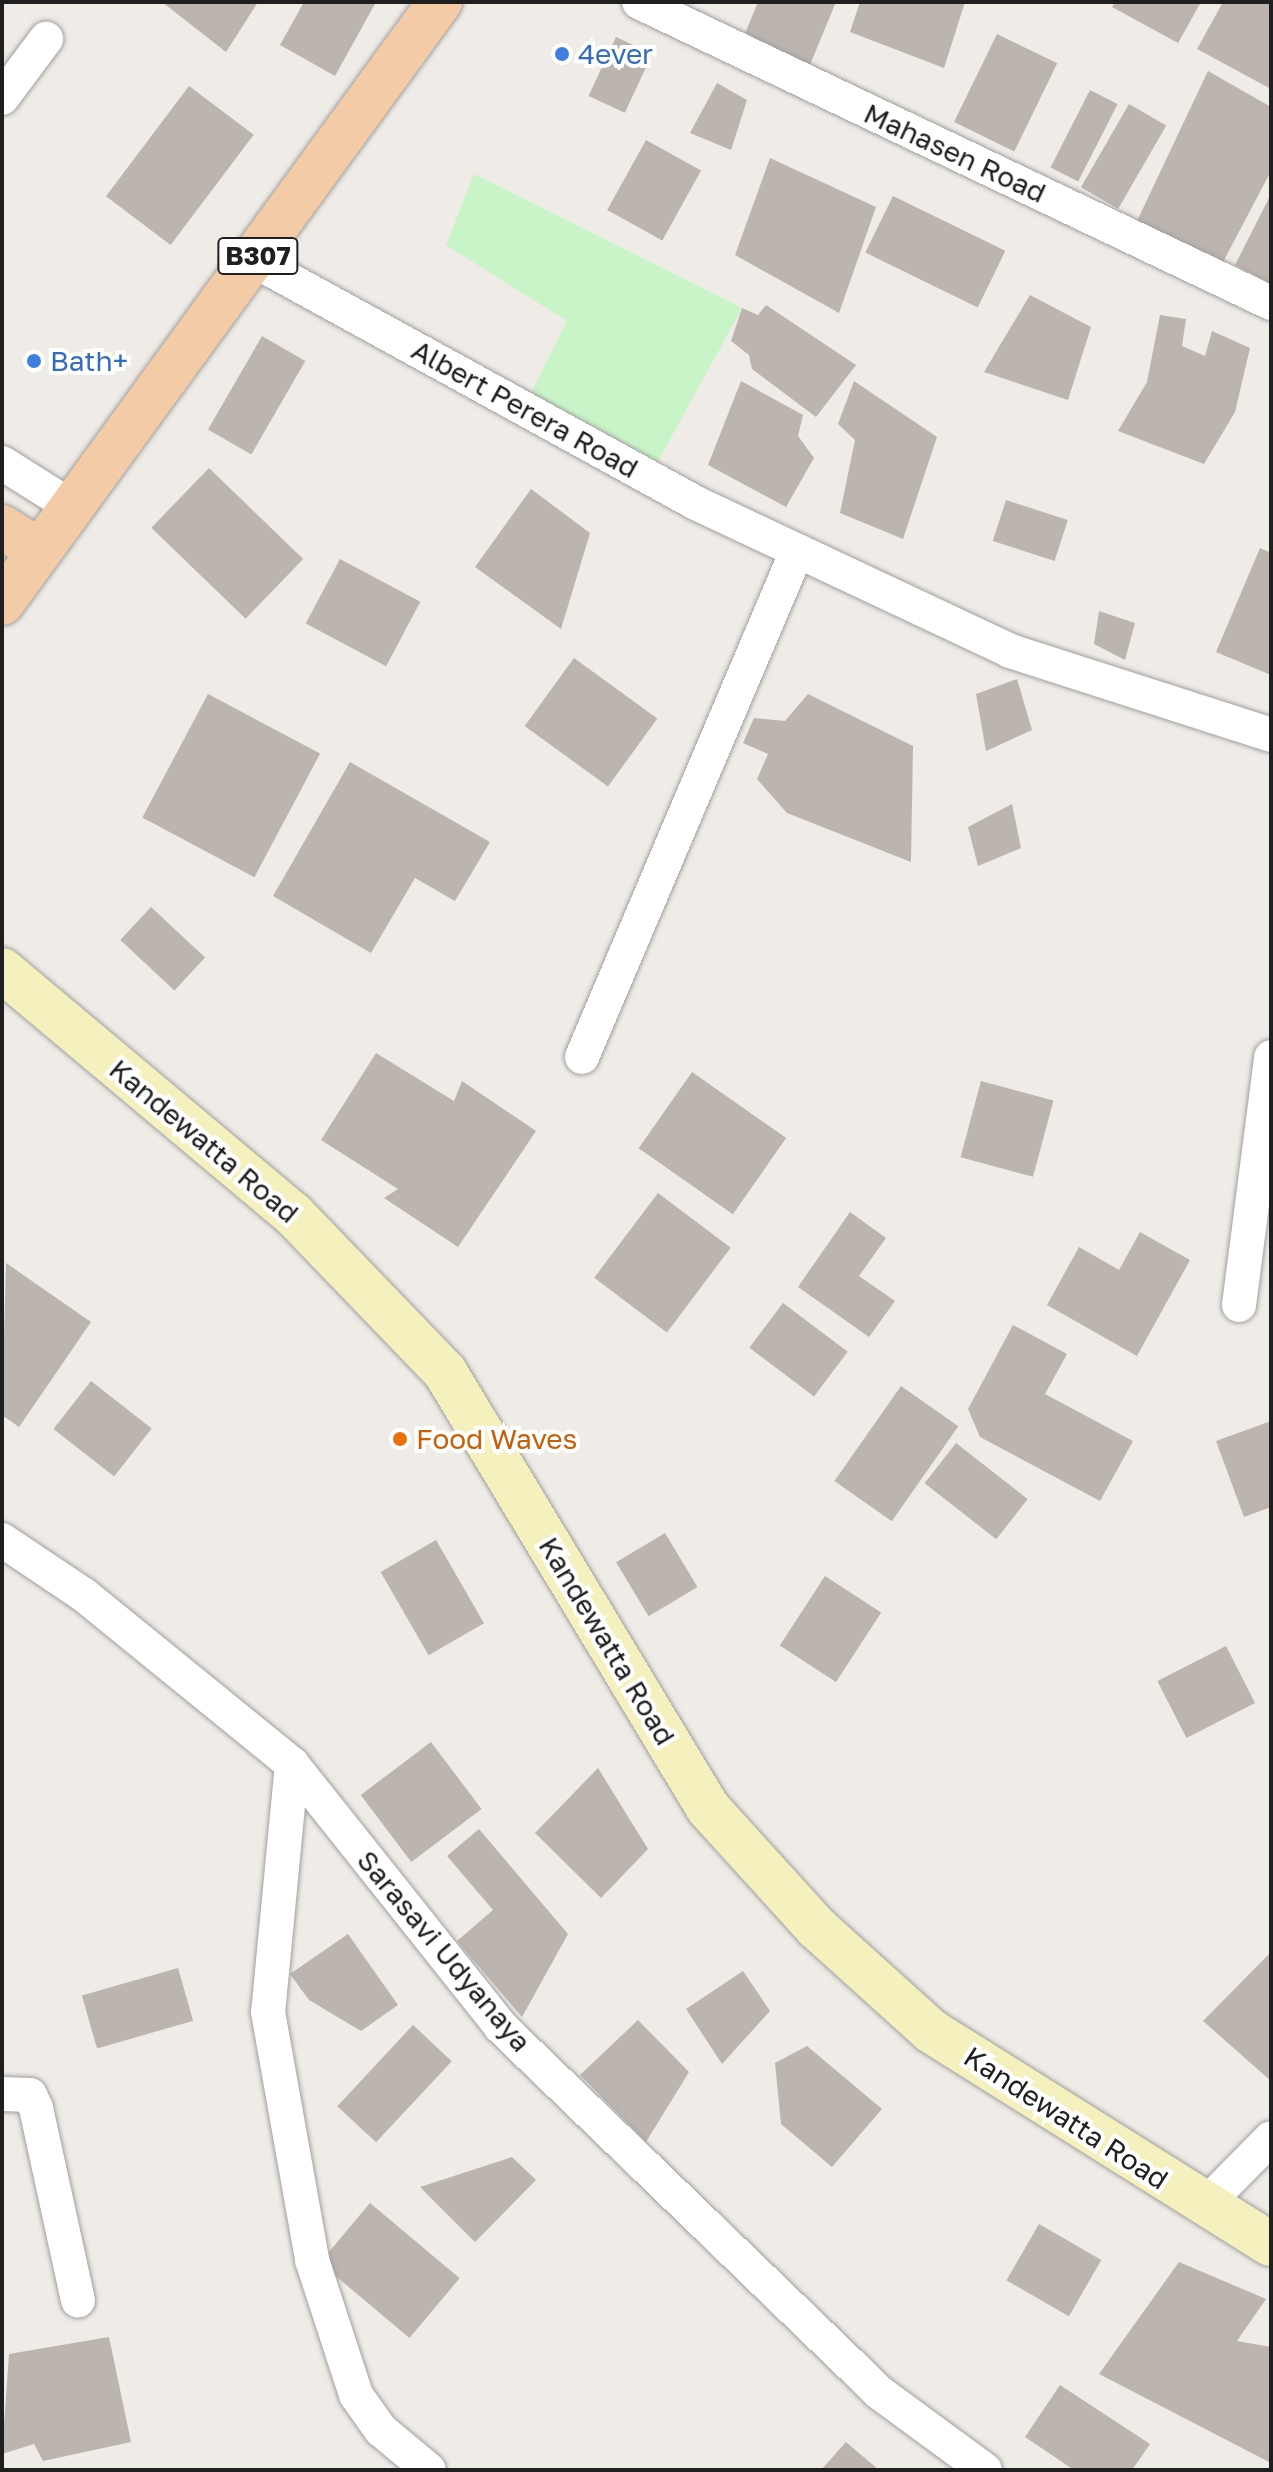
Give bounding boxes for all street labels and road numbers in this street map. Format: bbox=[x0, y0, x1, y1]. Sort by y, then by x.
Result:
street label: Mahasen Road bbox=[859, 96, 1051, 210]
road number: B307 bbox=[216, 234, 300, 278]
street label: Albert Perera Road bbox=[406, 333, 644, 485]
street label: Kandewatta Road bbox=[103, 1052, 305, 1230]
street label: Kandewatta Road bbox=[532, 1531, 682, 1751]
street label: Sarasavi Udyanaya bbox=[350, 1844, 538, 2058]
street label: Kandewatta Road bbox=[958, 2040, 1174, 2196]

